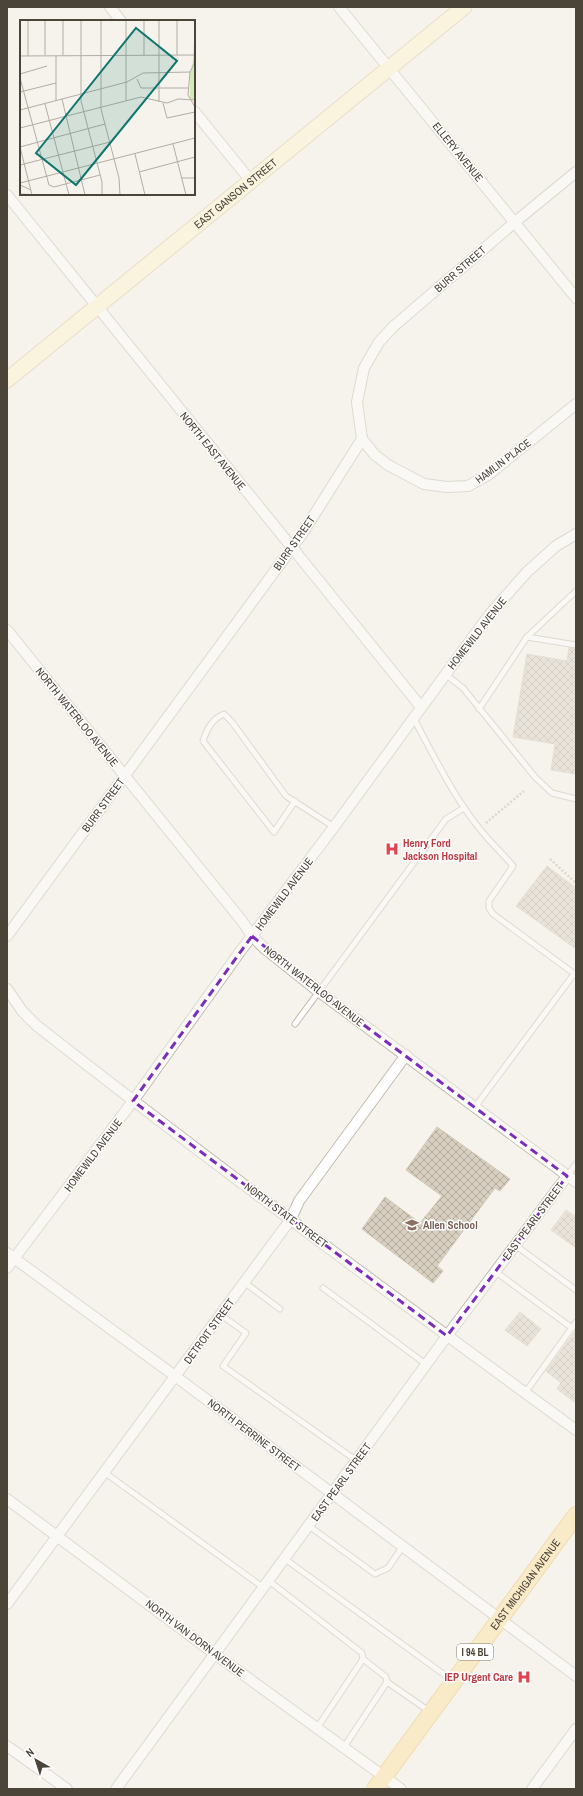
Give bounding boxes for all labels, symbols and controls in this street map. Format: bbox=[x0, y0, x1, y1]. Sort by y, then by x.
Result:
inset map bbox=[20, 20, 195, 195]
street label: ELLERY AVENUE bbox=[430, 119, 486, 185]
street label: EAST GANSON STREET bbox=[191, 155, 280, 232]
street label: BURR STREET bbox=[431, 243, 489, 295]
street label: NORTH EAST AVENUE bbox=[177, 409, 249, 493]
street label: HAMLIN PLACE bbox=[472, 435, 534, 487]
street label: BURR STREET bbox=[270, 513, 318, 573]
street label: HOMEWILD AVENUE bbox=[444, 594, 510, 672]
street label: NORTH WATERLOO AVENUE bbox=[33, 665, 121, 769]
street label: BURR STREET bbox=[79, 775, 128, 835]
place label: Henry Ford Jackson Hospital bbox=[403, 836, 477, 863]
hospital icon: Henry Ford Jackson Hospital bbox=[384, 841, 400, 857]
street label: HOMEWILD AVENUE bbox=[252, 855, 316, 933]
street label: NORTH WATERLOO AVENUE bbox=[261, 942, 367, 1030]
street label: HOMEWILD AVENUE bbox=[61, 1116, 125, 1194]
street label: NORTH STATE STREET bbox=[242, 1179, 331, 1251]
street label: EAST PEARL STREET bbox=[499, 1179, 567, 1262]
school or university icon: Allen School bbox=[404, 1217, 420, 1233]
place label: Allen School bbox=[423, 1218, 478, 1232]
street label: DETROIT STREET bbox=[181, 1295, 238, 1366]
street label: NORTH PERRINE STREET bbox=[205, 1396, 304, 1475]
street label: EAST PEARL STREET bbox=[308, 1440, 374, 1524]
street label: EAST MICHIGAN AVENUE bbox=[487, 1536, 563, 1633]
street label: NORTH VAN DORN AVENUE bbox=[143, 1596, 247, 1680]
road number: I 94 BL bbox=[457, 1644, 493, 1660]
hospital icon: IEP Urgent Care bbox=[516, 1669, 532, 1685]
place label: IEP Urgent Care bbox=[444, 1670, 513, 1684]
north arrow bbox=[16, 1740, 56, 1780]
text: N bbox=[23, 1745, 37, 1760]

